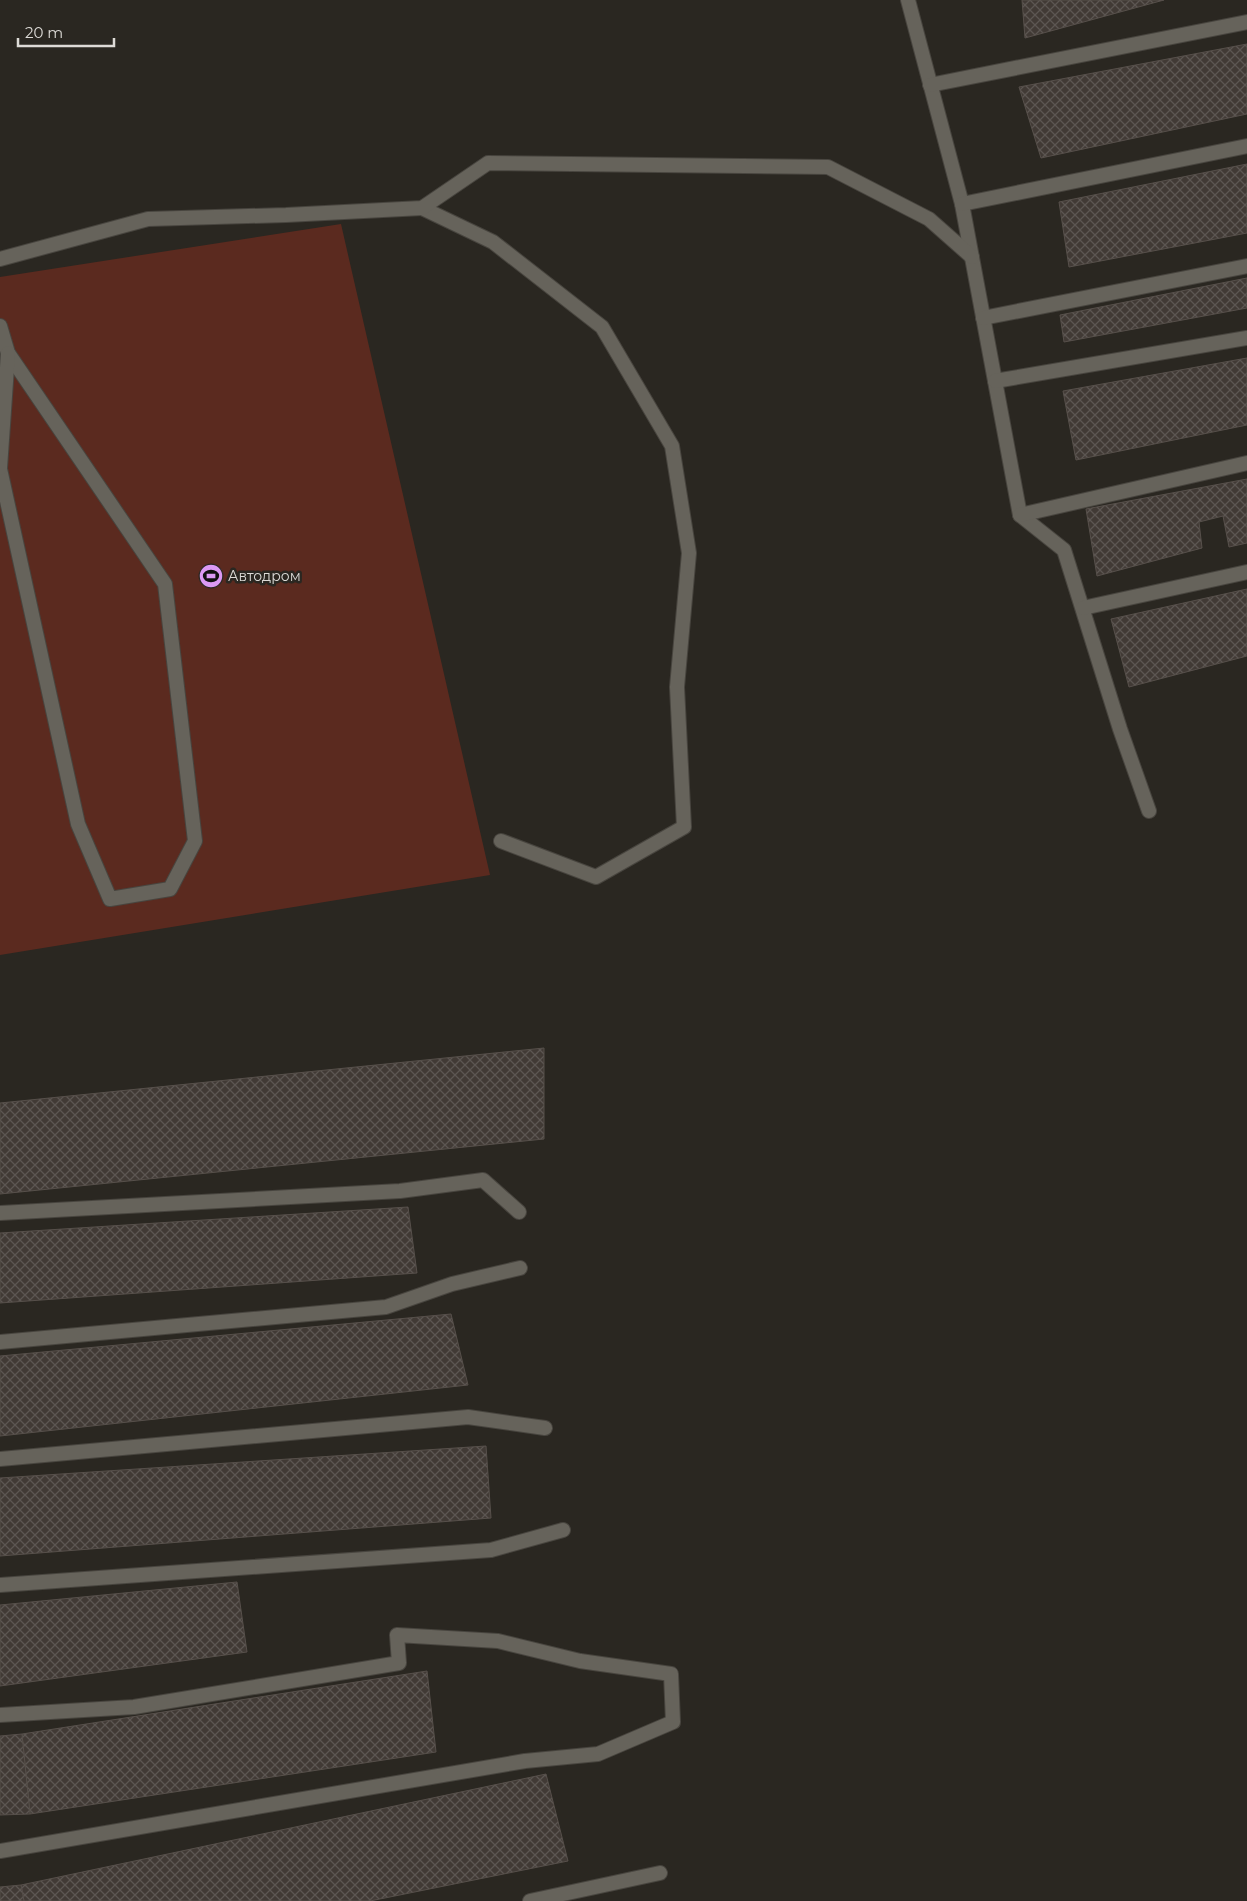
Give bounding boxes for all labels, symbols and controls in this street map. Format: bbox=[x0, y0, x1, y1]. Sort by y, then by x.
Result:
scale bar bbox=[18, 15, 114, 47]
text: 20 m bbox=[25, 23, 63, 42]
sports icon: Автодром bbox=[198, 563, 224, 589]
place label: Автодром bbox=[228, 567, 301, 585]

